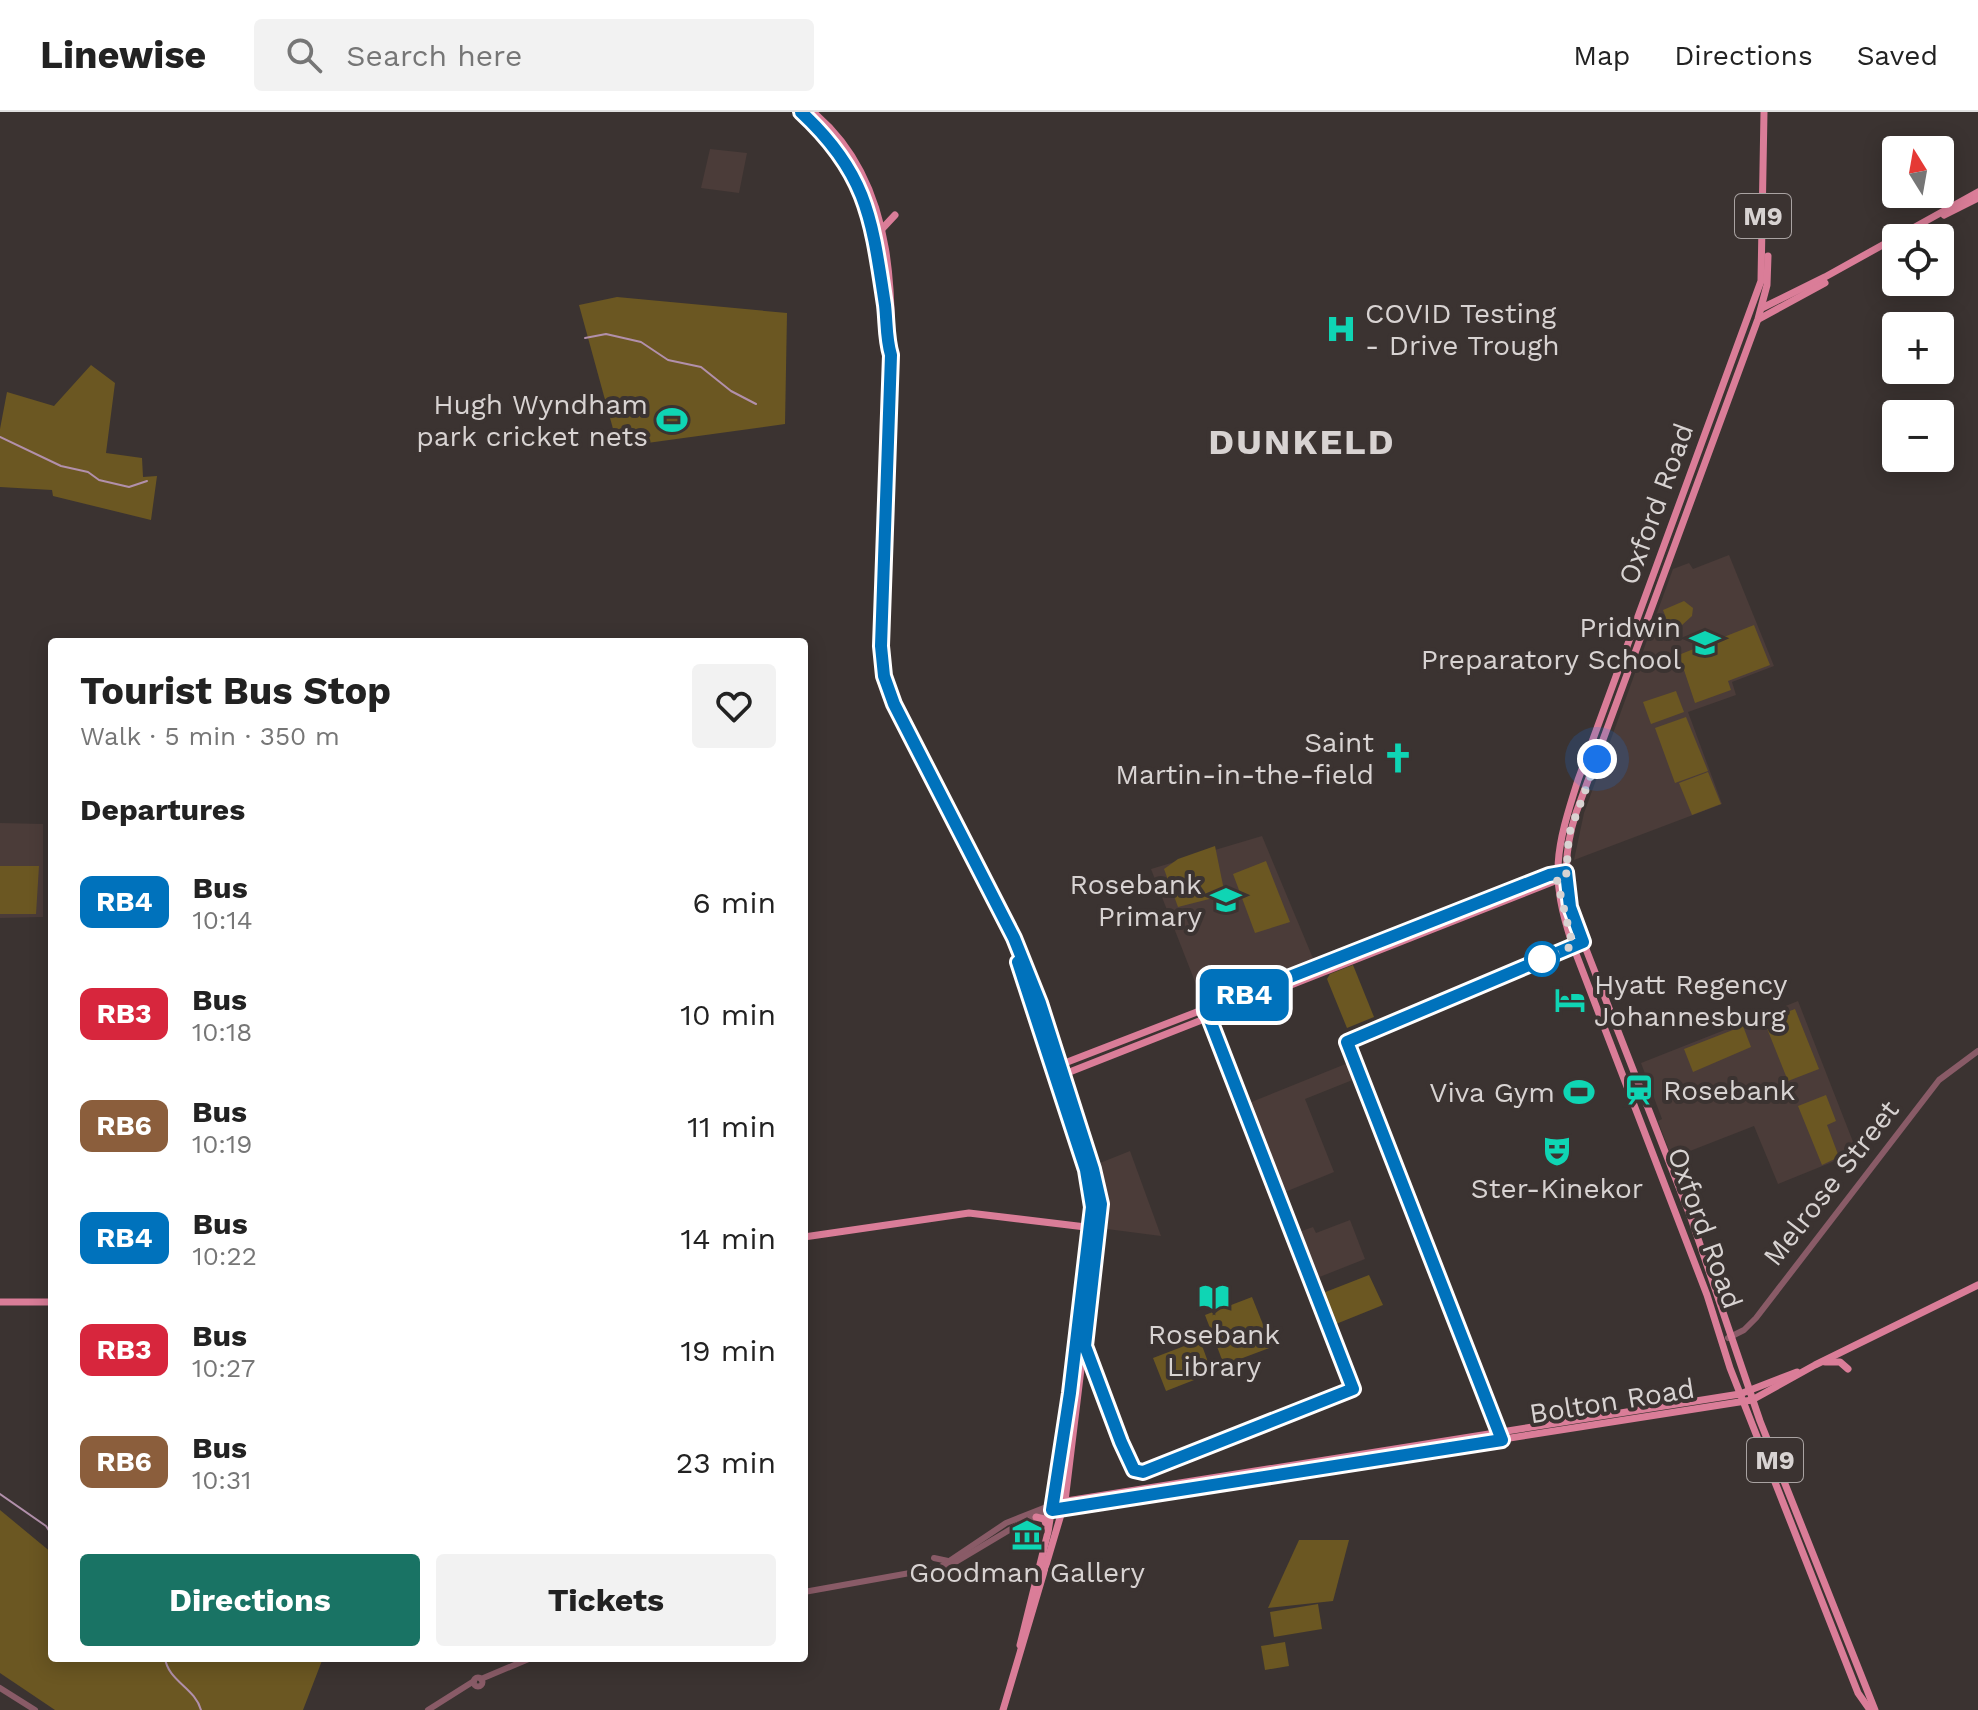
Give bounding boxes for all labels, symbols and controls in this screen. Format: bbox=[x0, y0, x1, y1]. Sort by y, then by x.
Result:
search box bbox=[254, 19, 814, 91]
text: Linewise bbox=[40, 33, 206, 77]
icon: search bbox=[282, 33, 326, 77]
text: Search here bbox=[346, 38, 522, 73]
text: Map bbox=[1573, 39, 1630, 72]
text: Directions bbox=[1674, 39, 1813, 72]
text: Saved bbox=[1857, 39, 1938, 72]
north arrow bbox=[1882, 136, 1954, 208]
map controls bbox=[1882, 136, 1954, 472]
road number: M9 bbox=[1735, 194, 1791, 238]
button: locate bbox=[1882, 224, 1954, 296]
place label: COVID Testing - Drive Trough bbox=[1365, 297, 1560, 362]
hospital icon: COVID Testing - Drive Trough bbox=[1324, 312, 1358, 346]
button: + bbox=[1882, 312, 1954, 384]
place label: Hugh Wyndham park cricket nets bbox=[416, 388, 648, 453]
button: − bbox=[1882, 400, 1954, 472]
sports icon: Hugh Wyndham park cricket nets bbox=[655, 403, 689, 437]
street label: Oxford Road bbox=[1612, 419, 1700, 589]
district label: DUNKELD bbox=[1208, 421, 1396, 463]
place label: Pridwin Preparatory School bbox=[1421, 611, 1681, 676]
school or university icon: Pridwin Preparatory School bbox=[1688, 626, 1722, 660]
button: heart bbox=[692, 664, 776, 748]
text: Tourist Bus Stop bbox=[80, 669, 391, 713]
text: Walk · 5 min · 350 m bbox=[80, 721, 340, 751]
place label: Saint Martin-in-the-field bbox=[1115, 726, 1374, 791]
your location bbox=[1577, 739, 1617, 779]
church icon: Saint Martin-in-the-field bbox=[1381, 741, 1415, 775]
text: Departures bbox=[80, 792, 245, 827]
place label: Rosebank Primary bbox=[1070, 868, 1203, 933]
text: Bus bbox=[193, 870, 248, 905]
school or university icon: Rosebank Primary bbox=[1209, 883, 1243, 917]
text: RB4 bbox=[96, 885, 153, 918]
text: 6 min bbox=[692, 885, 776, 920]
text: 10:14 bbox=[193, 905, 253, 935]
unlabelled marker bbox=[1525, 942, 1559, 976]
place label: Hyatt Regency Johannesburg bbox=[1594, 968, 1788, 1033]
line badge: RB4 bbox=[1198, 969, 1290, 1021]
text: RB4 bbox=[1216, 978, 1272, 1011]
text: Bus bbox=[192, 982, 247, 1017]
hotel icon: Hyatt Regency Johannesburg bbox=[1553, 983, 1587, 1017]
text: RB3 bbox=[96, 997, 152, 1030]
text: 10 min bbox=[680, 997, 776, 1032]
text: 10:18 bbox=[192, 1017, 252, 1047]
station icon: Rosebank bbox=[1622, 1073, 1656, 1107]
place label: Rosebank bbox=[1663, 1074, 1796, 1107]
sports icon: Viva Gym bbox=[1562, 1075, 1596, 1109]
place label: Viva Gym bbox=[1429, 1076, 1555, 1109]
street label: Melrose Street bbox=[1756, 1093, 1906, 1272]
text: Bus bbox=[192, 1094, 247, 1129]
text: RB6 bbox=[96, 1109, 152, 1142]
text: 11 min bbox=[687, 1109, 776, 1144]
text: 10:19 bbox=[192, 1129, 252, 1159]
theatre icon: Ster-Kinekor bbox=[1540, 1134, 1574, 1168]
street label: Oxford Road bbox=[1661, 1143, 1749, 1313]
place label: Ster-Kinekor bbox=[1471, 1172, 1643, 1205]
text: Bus bbox=[193, 1206, 248, 1241]
text: RB4 bbox=[96, 1221, 153, 1254]
text: 14 min bbox=[681, 1221, 776, 1256]
text: 10:22 bbox=[193, 1241, 257, 1271]
library icon: Rosebank Library bbox=[1197, 1280, 1231, 1314]
text: Bus bbox=[192, 1318, 247, 1353]
place label: Rosebank Library bbox=[1148, 1318, 1280, 1383]
text: RB3 bbox=[96, 1333, 152, 1366]
text: 19 min bbox=[680, 1333, 776, 1368]
text: 10:27 bbox=[192, 1353, 255, 1383]
street label: Bolton Road bbox=[1527, 1372, 1697, 1430]
text: Bus bbox=[192, 1430, 247, 1465]
road number: M9 bbox=[1747, 1438, 1803, 1482]
text: RB6 bbox=[96, 1445, 152, 1478]
text: 23 min bbox=[676, 1445, 776, 1480]
text: 10:31 bbox=[192, 1465, 251, 1495]
museum icon: Goodman Gallery bbox=[1010, 1518, 1044, 1552]
button: Directions bbox=[80, 1554, 420, 1646]
button: Tickets bbox=[436, 1554, 776, 1646]
place label: Goodman Gallery bbox=[909, 1556, 1146, 1589]

